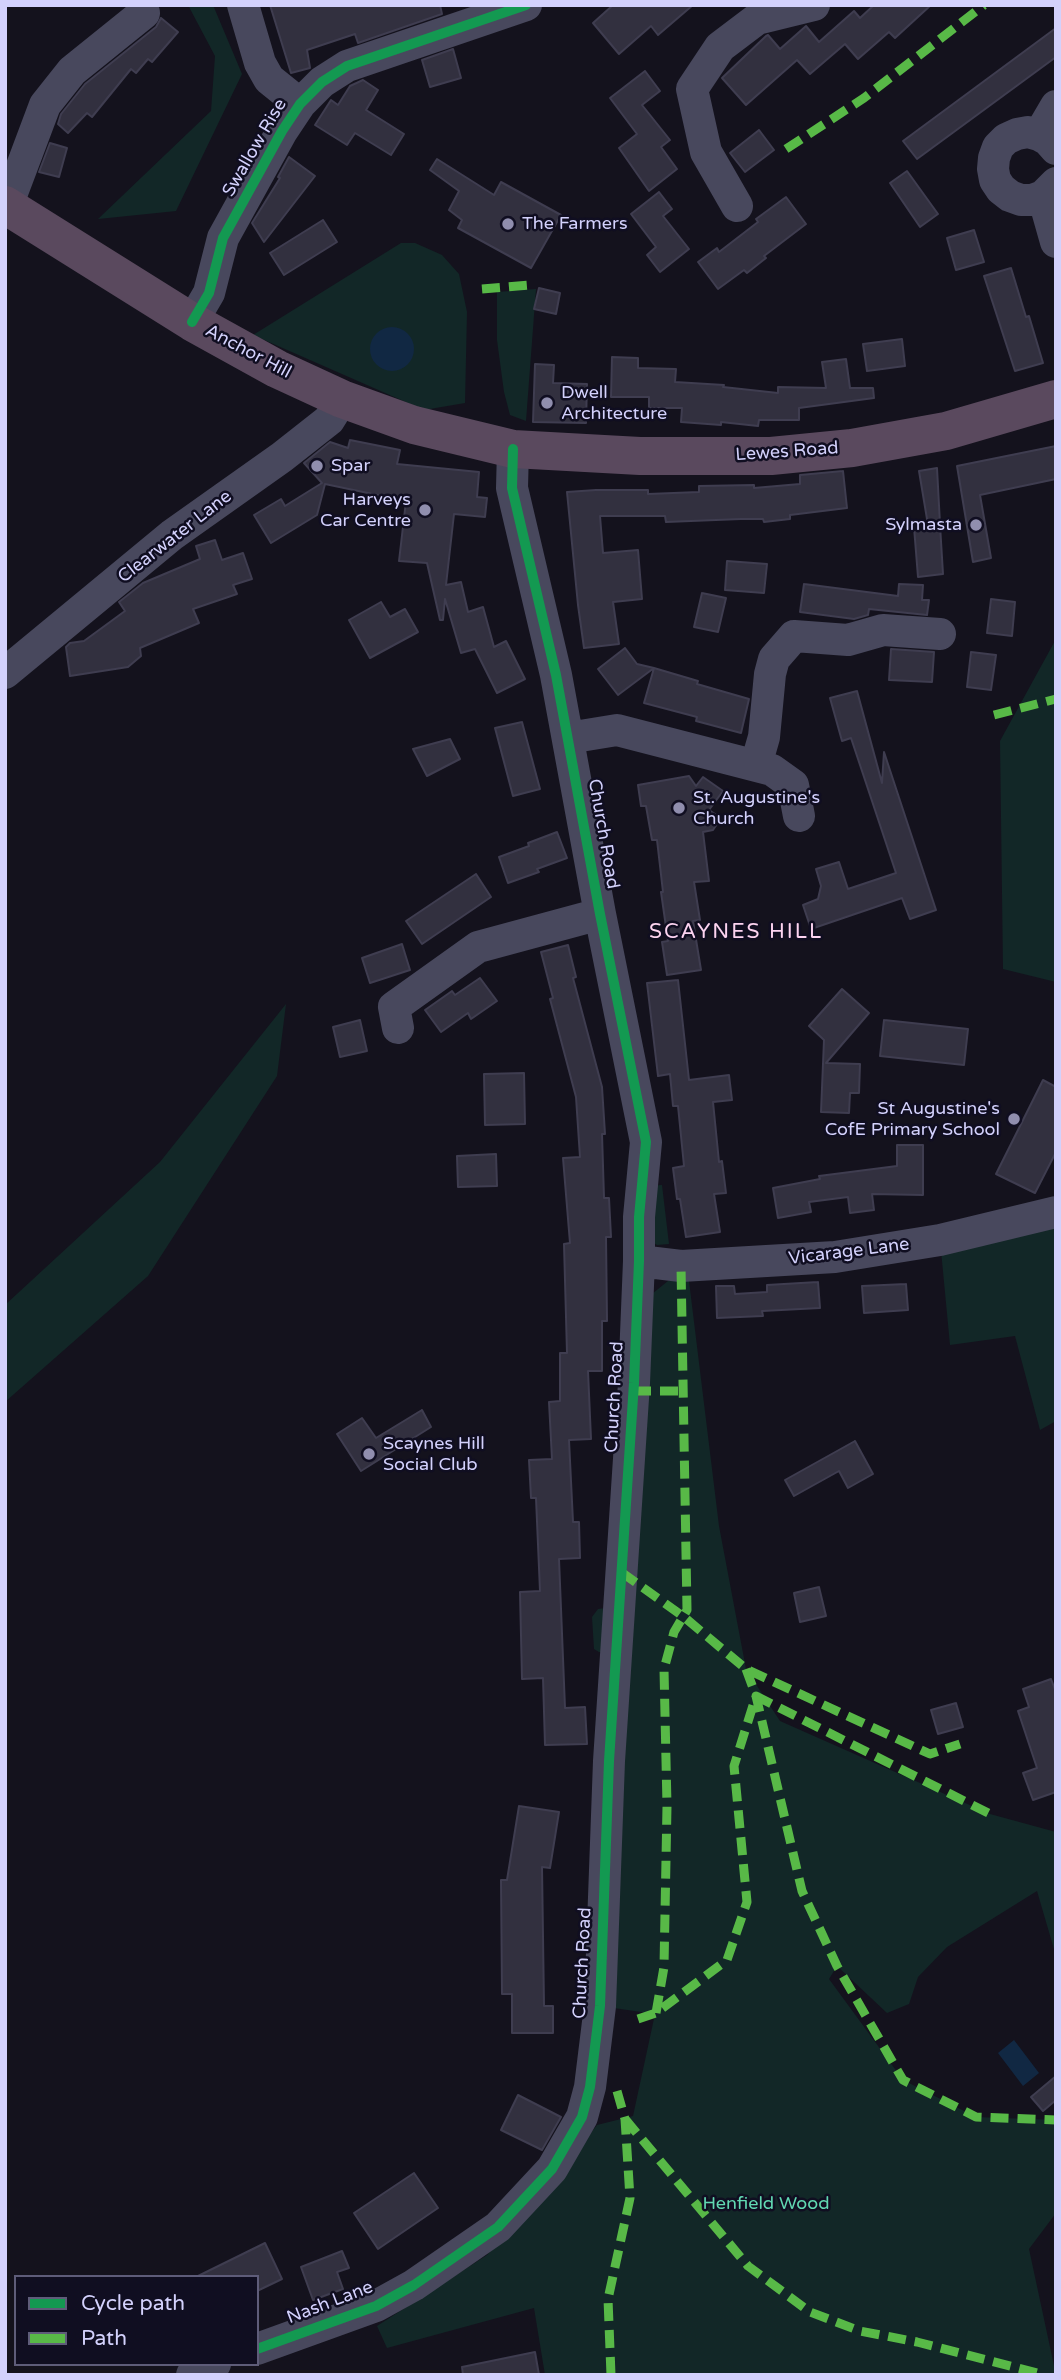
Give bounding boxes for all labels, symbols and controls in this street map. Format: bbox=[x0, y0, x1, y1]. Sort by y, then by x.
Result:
street label: Swallow Rise bbox=[218, 95, 292, 201]
place label: The Farmers bbox=[522, 213, 628, 235]
marker: The Farmers bbox=[500, 216, 516, 232]
street label: Anchor Hill bbox=[201, 320, 295, 384]
place label: Dwell Architecture bbox=[561, 382, 667, 424]
marker: Dwell Architecture bbox=[539, 395, 555, 411]
street label: Lewes Road bbox=[735, 438, 839, 466]
place label: Spar bbox=[331, 455, 370, 477]
marker: Spar bbox=[309, 458, 325, 474]
street label: Clearwater Lane bbox=[114, 486, 236, 588]
place label: Harveys Car Centre bbox=[320, 489, 411, 532]
marker: Harveys Car Centre bbox=[417, 502, 433, 518]
place label: Sylmasta bbox=[885, 514, 962, 536]
marker: Sylmasta bbox=[968, 517, 984, 533]
street label: Church Road bbox=[583, 777, 623, 891]
place label: St. Augustine's Church bbox=[693, 787, 820, 830]
marker: St. Augustine's Church bbox=[671, 800, 687, 816]
district label: SCAYNES HILL bbox=[650, 919, 822, 945]
place label: St Augustine's CofE Primary School bbox=[825, 1098, 1000, 1140]
marker: St Augustine's CofE Primary School bbox=[1006, 1111, 1022, 1127]
street label: Vicarage Lane bbox=[787, 1234, 911, 1270]
street label: Church Road bbox=[601, 1341, 629, 1453]
place label: Scaynes Hill Social Club bbox=[383, 1433, 485, 1476]
marker: Scaynes Hill Social Club bbox=[361, 1446, 377, 1462]
street label: Church Road bbox=[569, 1907, 597, 2019]
park label: Henfield Wood bbox=[702, 2193, 830, 2215]
legend bbox=[14, 2275, 259, 2366]
street label: Nash Lane bbox=[284, 2277, 376, 2329]
text: Cycle path bbox=[81, 2291, 185, 2316]
text: Path bbox=[81, 2326, 127, 2351]

